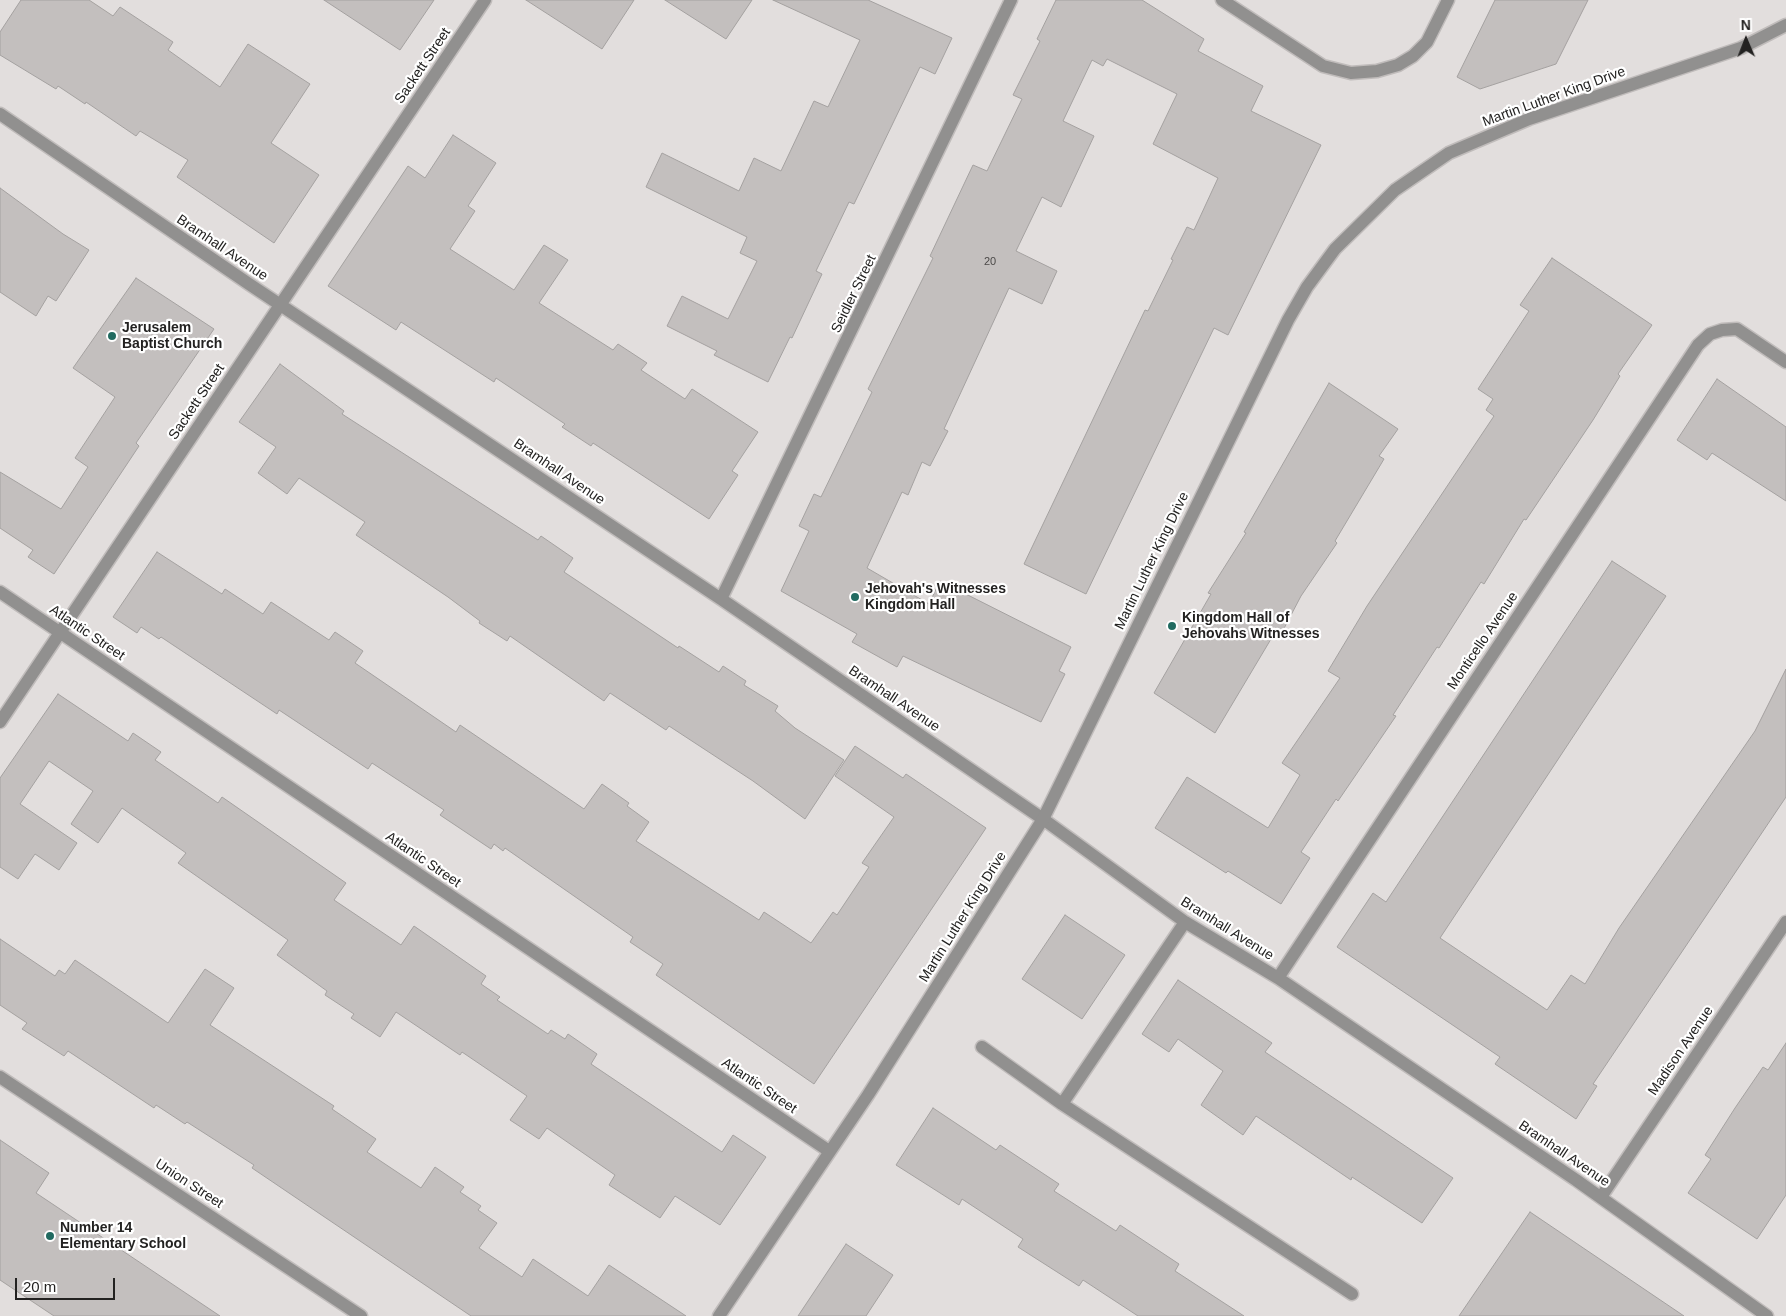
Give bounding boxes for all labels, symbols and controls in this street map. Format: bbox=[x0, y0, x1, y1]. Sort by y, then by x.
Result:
north arrow bbox=[1721, 15, 1771, 65]
text: N bbox=[1741, 17, 1751, 33]
street label: Sackett Street bbox=[391, 25, 455, 107]
street label: Martin Luther King Drive bbox=[1480, 63, 1628, 131]
street label: Bramhall Avenue bbox=[173, 211, 271, 285]
street label: Seidler Street bbox=[828, 252, 880, 336]
house number: 20 bbox=[984, 255, 996, 269]
place label: Jerusalem Baptist Church bbox=[122, 320, 222, 352]
marker: Jerusalem Baptist Church bbox=[106, 330, 118, 342]
street label: Sackett Street bbox=[165, 361, 229, 443]
street label: Bramhall Avenue bbox=[510, 435, 608, 509]
street label: Martin Luther King Drive bbox=[1111, 489, 1193, 633]
place label: Jehovah's Witnesses Kingdom Hall bbox=[865, 581, 1006, 614]
street label: Monticello Avenue bbox=[1444, 589, 1522, 693]
marker: Jehovah's Witnesses Kingdom Hall bbox=[849, 591, 861, 603]
street label: Atlantic Street bbox=[46, 602, 128, 664]
place label: Kingdom Hall of Jehovahs Witnesses bbox=[1182, 610, 1320, 642]
marker: Kingdom Hall of Jehovahs Witnesses bbox=[1166, 620, 1178, 632]
street label: Bramhall Avenue bbox=[845, 662, 943, 736]
street label: Atlantic Street bbox=[382, 829, 464, 891]
street label: Martin Luther King Drive bbox=[916, 849, 1010, 985]
street label: Bramhall Avenue bbox=[1177, 894, 1277, 964]
street label: Madison Avenue bbox=[1645, 1003, 1717, 1099]
street label: Atlantic Street bbox=[718, 1055, 800, 1117]
street label: Bramhall Avenue bbox=[1515, 1117, 1613, 1191]
street label: Union Street bbox=[152, 1156, 226, 1212]
place label: Number 14 Elementary School bbox=[60, 1220, 186, 1252]
marker: Number 14 Elementary School bbox=[44, 1230, 56, 1242]
scale bar bbox=[18, 1268, 118, 1300]
text: 20 m bbox=[23, 1278, 56, 1295]

